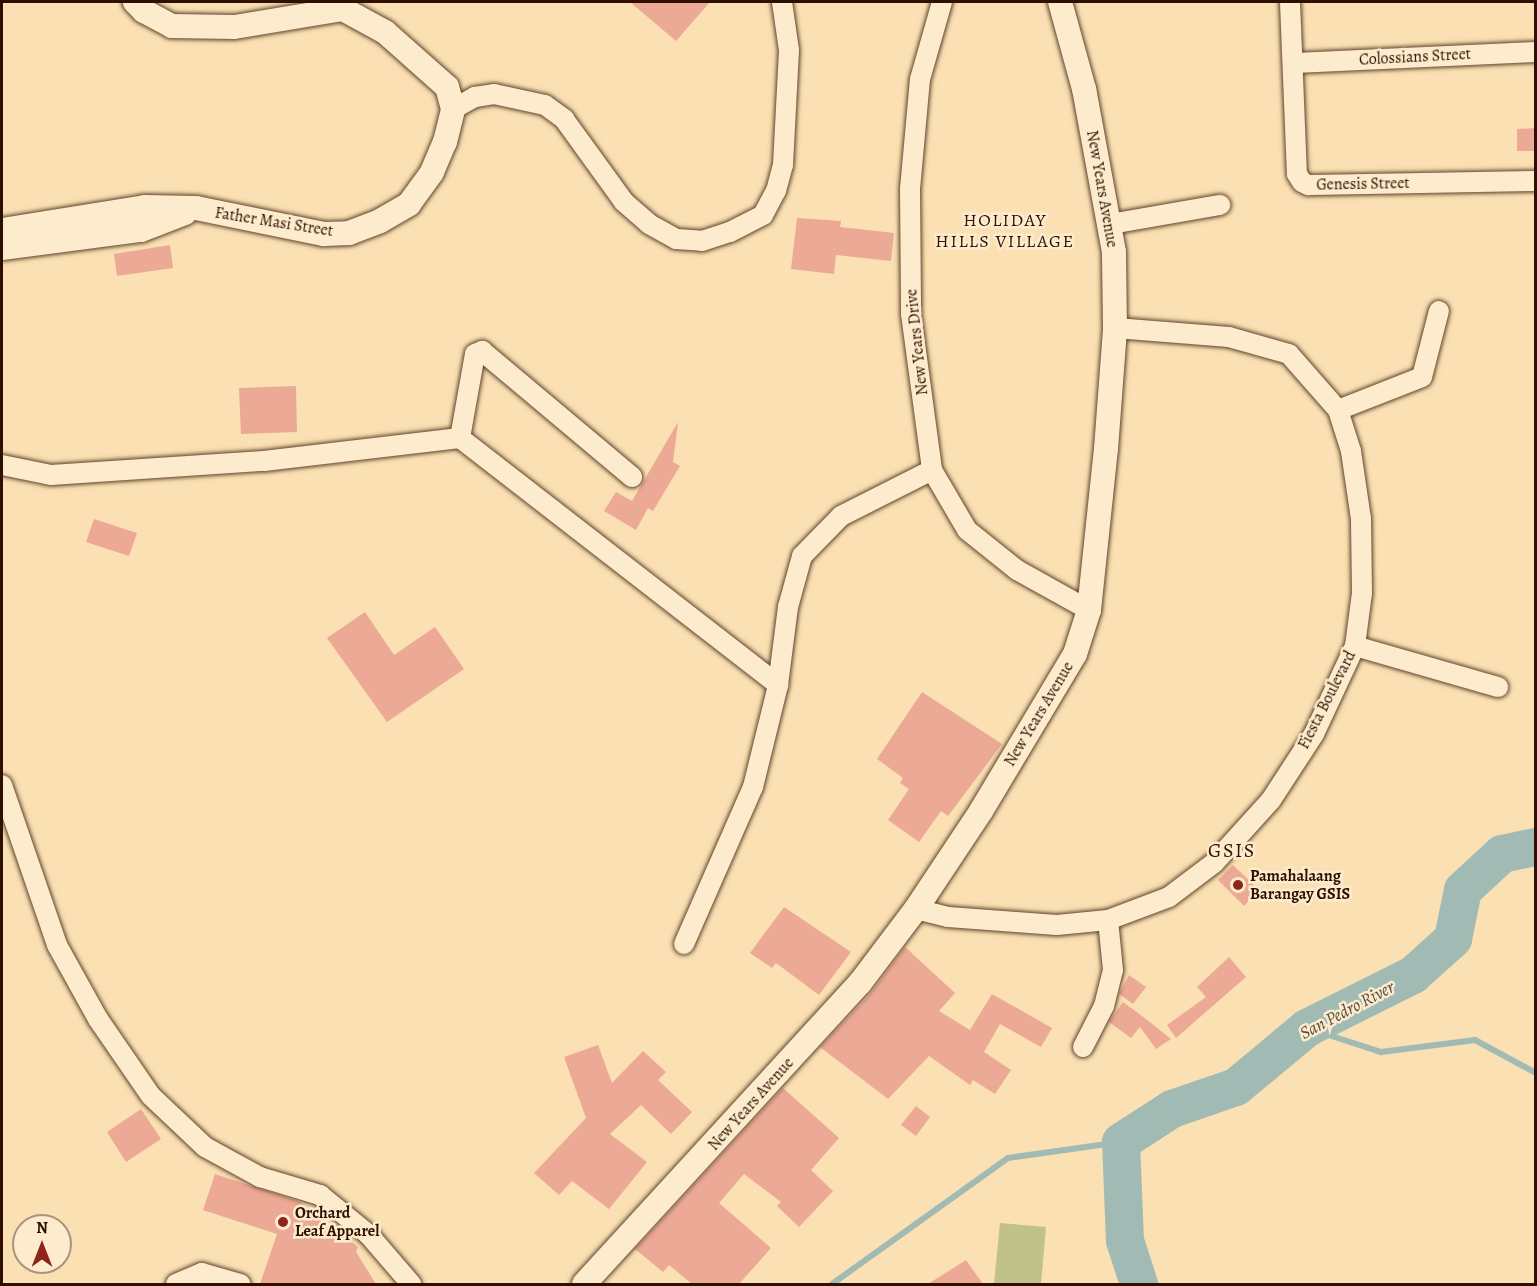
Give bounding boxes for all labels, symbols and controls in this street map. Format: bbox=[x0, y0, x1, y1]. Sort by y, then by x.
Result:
street label: Colossians Street bbox=[1359, 44, 1471, 70]
street label: New Years Avenue bbox=[1082, 129, 1122, 249]
street label: Genesis Street bbox=[1316, 174, 1410, 194]
street label: Father Masi Street bbox=[213, 203, 335, 241]
district label: HOLIDAY HILLS VILLAGE bbox=[935, 210, 1075, 252]
street label: New Years Drive bbox=[902, 288, 932, 396]
street label: Fiesta Boulevard bbox=[1294, 648, 1360, 752]
street label: New Years Avenue bbox=[1000, 658, 1078, 770]
district label: GSIS bbox=[1208, 838, 1256, 862]
place label: Pamahalaang Barangay GSIS bbox=[1250, 866, 1350, 904]
marker: Pamahalaang Barangay GSIS bbox=[1231, 878, 1245, 892]
water label: San Pedro River bbox=[1296, 976, 1398, 1044]
street label: New Years Avenue bbox=[704, 1053, 798, 1155]
place label: Orchard Leaf Apparel bbox=[295, 1203, 379, 1241]
north arrow bbox=[12, 1214, 72, 1274]
marker: Orchard Leaf Apparel bbox=[276, 1215, 290, 1229]
text: N bbox=[36, 1217, 48, 1239]

